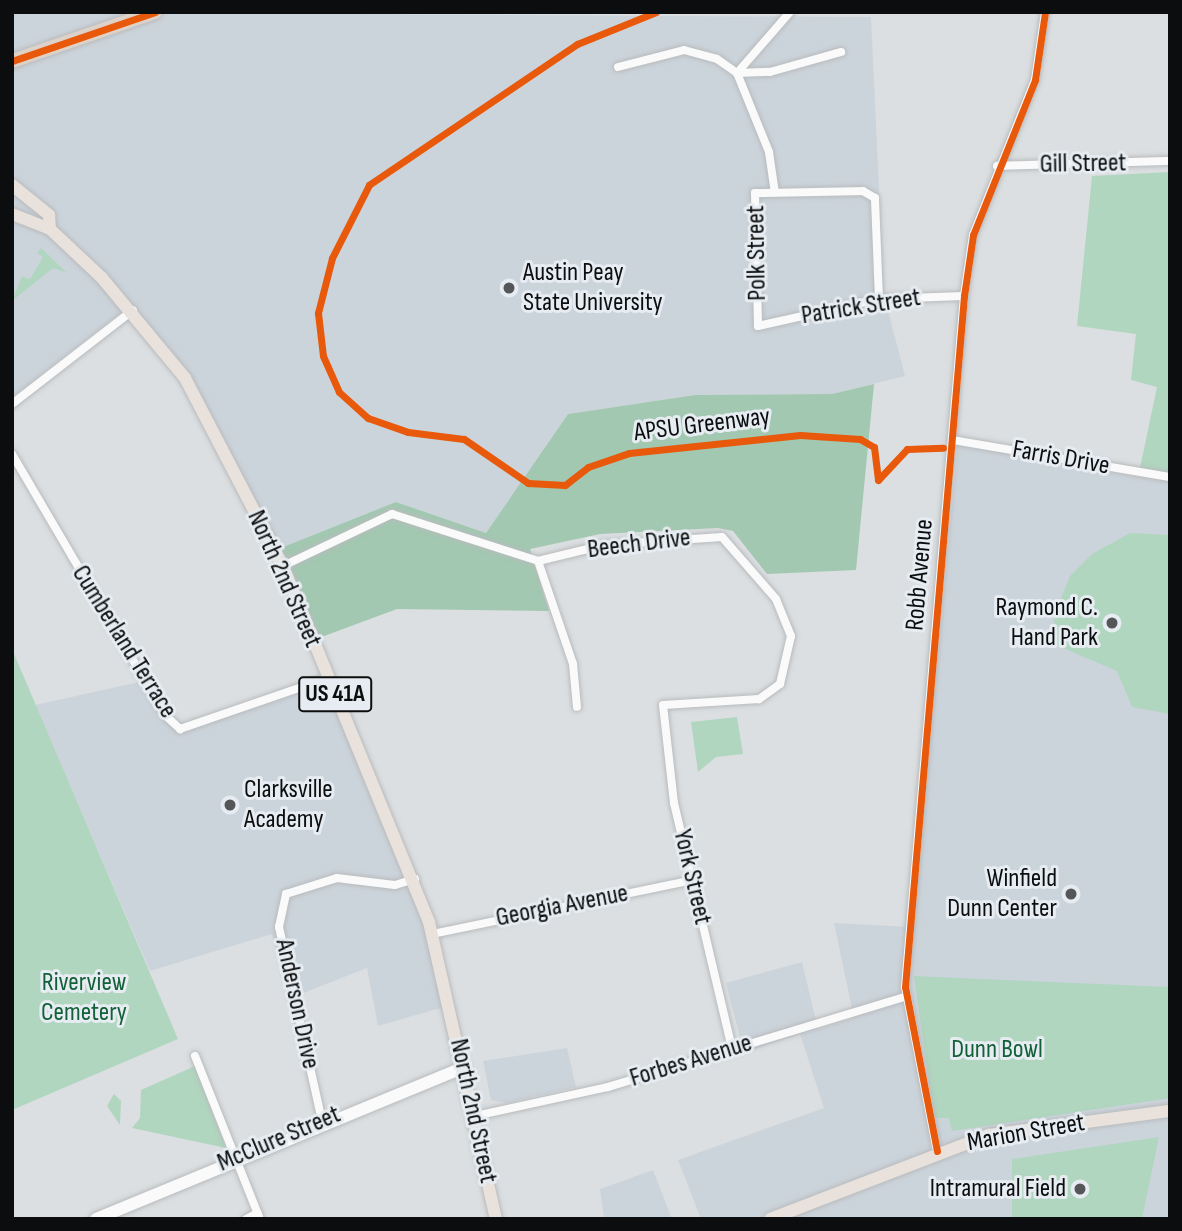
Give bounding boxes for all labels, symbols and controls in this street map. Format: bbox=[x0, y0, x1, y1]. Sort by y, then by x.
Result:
street label: Gill Street bbox=[1039, 148, 1127, 180]
street label: Polk Street bbox=[741, 205, 773, 301]
place label: Austin Peay State University bbox=[523, 257, 663, 318]
marker: Austin Peay State University bbox=[501, 280, 517, 296]
street label: Patrick Street bbox=[799, 282, 923, 332]
street label: APSU Greenway bbox=[632, 401, 772, 449]
street label: Farris Drive bbox=[1010, 434, 1112, 482]
street label: North 2nd Street bbox=[240, 506, 328, 652]
street label: Robb Avenue bbox=[900, 518, 940, 632]
street label: Beech Drive bbox=[586, 522, 692, 566]
street label: Cumberland Terrace bbox=[65, 560, 183, 724]
place label: Raymond C. Hand Park bbox=[995, 592, 1098, 654]
marker: Raymond C. Hand Park bbox=[1104, 615, 1120, 631]
road number: US 41A bbox=[296, 674, 374, 714]
place label: Clarksville Academy bbox=[244, 774, 333, 836]
marker: Clarksville Academy bbox=[222, 797, 238, 813]
street label: York Street bbox=[666, 826, 718, 928]
place label: Winfield Dunn Center bbox=[947, 863, 1057, 924]
street label: Georgia Avenue bbox=[493, 878, 631, 934]
marker: Winfield Dunn Center bbox=[1063, 886, 1079, 902]
street label: Anderson Drive bbox=[268, 936, 326, 1072]
park label: Riverview Cemetery bbox=[41, 967, 127, 1028]
street label: Forbes Avenue bbox=[626, 1028, 756, 1094]
park label: Dunn Bowl bbox=[951, 1034, 1043, 1066]
street label: North 2nd Street bbox=[442, 1036, 504, 1186]
street label: McClure Street bbox=[213, 1099, 345, 1179]
street label: Marion Street bbox=[965, 1107, 1087, 1159]
place label: Intramural Field bbox=[930, 1173, 1066, 1205]
marker: Intramural Field bbox=[1072, 1181, 1088, 1197]

